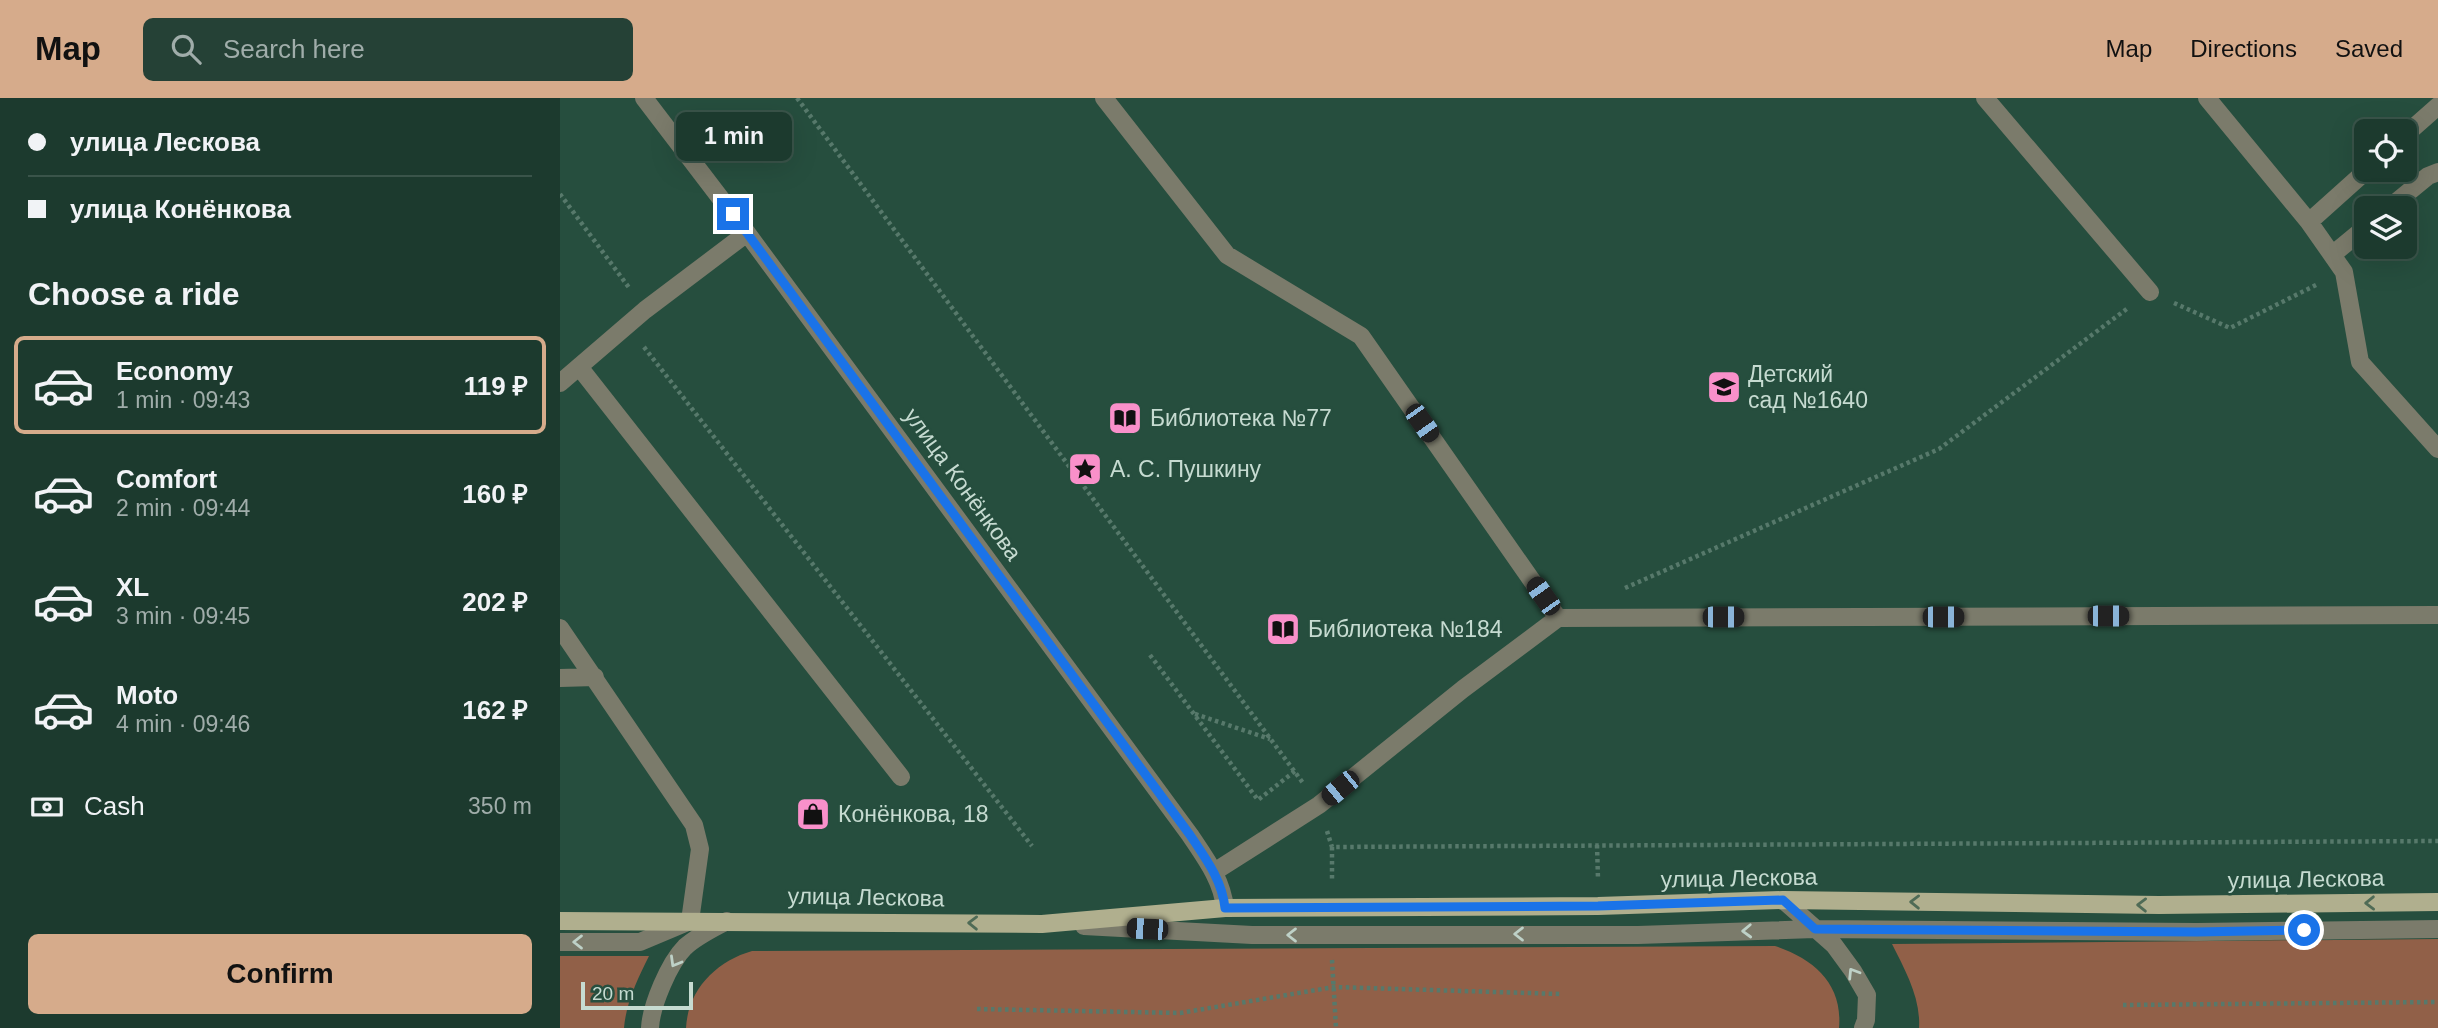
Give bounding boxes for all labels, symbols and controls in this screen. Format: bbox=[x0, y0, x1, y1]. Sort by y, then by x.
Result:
search box bbox=[143, 18, 633, 81]
text: Map bbox=[35, 30, 101, 67]
icon: search bbox=[167, 30, 205, 68]
text: Search here bbox=[223, 34, 365, 64]
text: Map bbox=[2106, 35, 2152, 62]
text: Directions bbox=[2190, 35, 2297, 62]
text: Saved bbox=[2335, 35, 2403, 62]
callout: 1 min bbox=[675, 113, 791, 162]
map controls bbox=[2354, 119, 2417, 259]
button: locate bbox=[2354, 119, 2417, 182]
text: 1 min bbox=[704, 123, 764, 149]
text: улица Лескова bbox=[70, 127, 260, 157]
text: улица Конёнкова bbox=[70, 194, 291, 224]
button: layers bbox=[2354, 196, 2417, 259]
route end bbox=[717, 198, 749, 230]
text: Choose a ride bbox=[28, 276, 240, 312]
icon: car bbox=[32, 354, 95, 417]
text: Economy bbox=[116, 356, 233, 386]
place label: Детский сад №1640 bbox=[1748, 361, 1868, 413]
school or university icon: Детский сад №1640 bbox=[1705, 368, 1743, 406]
text: 119 ₽ bbox=[464, 371, 528, 401]
text: 1 min · 09:43 bbox=[116, 387, 250, 413]
library icon: Библиотека №77 bbox=[1106, 399, 1144, 437]
car bbox=[1402, 400, 1443, 446]
street label: улица Конёнкова bbox=[899, 403, 1027, 565]
place label: Библиотека №77 bbox=[1150, 405, 1332, 431]
place icon: А. С. Пушкину bbox=[1066, 450, 1104, 488]
place label: А. С. Пушкину bbox=[1110, 456, 1262, 482]
icon: car bbox=[32, 462, 95, 525]
text: Comfort bbox=[116, 464, 217, 494]
text: 160 ₽ bbox=[462, 479, 528, 509]
text: 2 min · 09:44 bbox=[116, 495, 250, 521]
icon: car bbox=[32, 570, 95, 633]
text: XL bbox=[116, 572, 149, 602]
car bbox=[1523, 573, 1564, 619]
text: 202 ₽ bbox=[462, 587, 528, 617]
text: 3 min · 09:45 bbox=[116, 603, 250, 629]
car bbox=[2088, 606, 2130, 627]
car bbox=[1703, 607, 1745, 628]
car bbox=[1923, 607, 1965, 628]
library icon: Библиотека №184 bbox=[1264, 610, 1302, 648]
place label: Библиотека №184 bbox=[1308, 616, 1503, 642]
icon: car bbox=[32, 678, 95, 741]
text: Moto bbox=[116, 680, 178, 710]
text: 162 ₽ bbox=[462, 695, 528, 725]
text: 4 min · 09:46 bbox=[116, 711, 250, 737]
car bbox=[1318, 767, 1363, 809]
icon: cash bbox=[28, 788, 66, 826]
text: Cash bbox=[84, 791, 145, 821]
text: 350 m bbox=[468, 793, 532, 819]
shop icon: Конёнкова, 18 bbox=[794, 795, 832, 833]
place label: Конёнкова, 18 bbox=[838, 801, 989, 827]
street label: улица Лескова bbox=[1660, 864, 1818, 892]
street label: улица Лескова bbox=[2227, 865, 2385, 893]
street label: улица Лескова bbox=[787, 883, 945, 911]
one-way arrow bbox=[1909, 894, 1920, 910]
one-way arrow bbox=[2364, 895, 2375, 911]
one-way arrow bbox=[2137, 897, 2147, 913]
route start bbox=[2288, 914, 2320, 946]
one-way arrow bbox=[968, 915, 978, 931]
car bbox=[1126, 917, 1169, 941]
one-way arrow bbox=[1741, 923, 1752, 938]
one-way arrow bbox=[1514, 926, 1524, 942]
one-way arrow bbox=[1286, 927, 1297, 943]
button: Confirm bbox=[28, 934, 532, 1014]
one-way arrow bbox=[572, 934, 583, 950]
one-way arrow bbox=[670, 955, 683, 968]
one-way arrow bbox=[1849, 968, 1862, 981]
scale bar bbox=[581, 979, 693, 1011]
text: 20 m bbox=[592, 983, 634, 1004]

